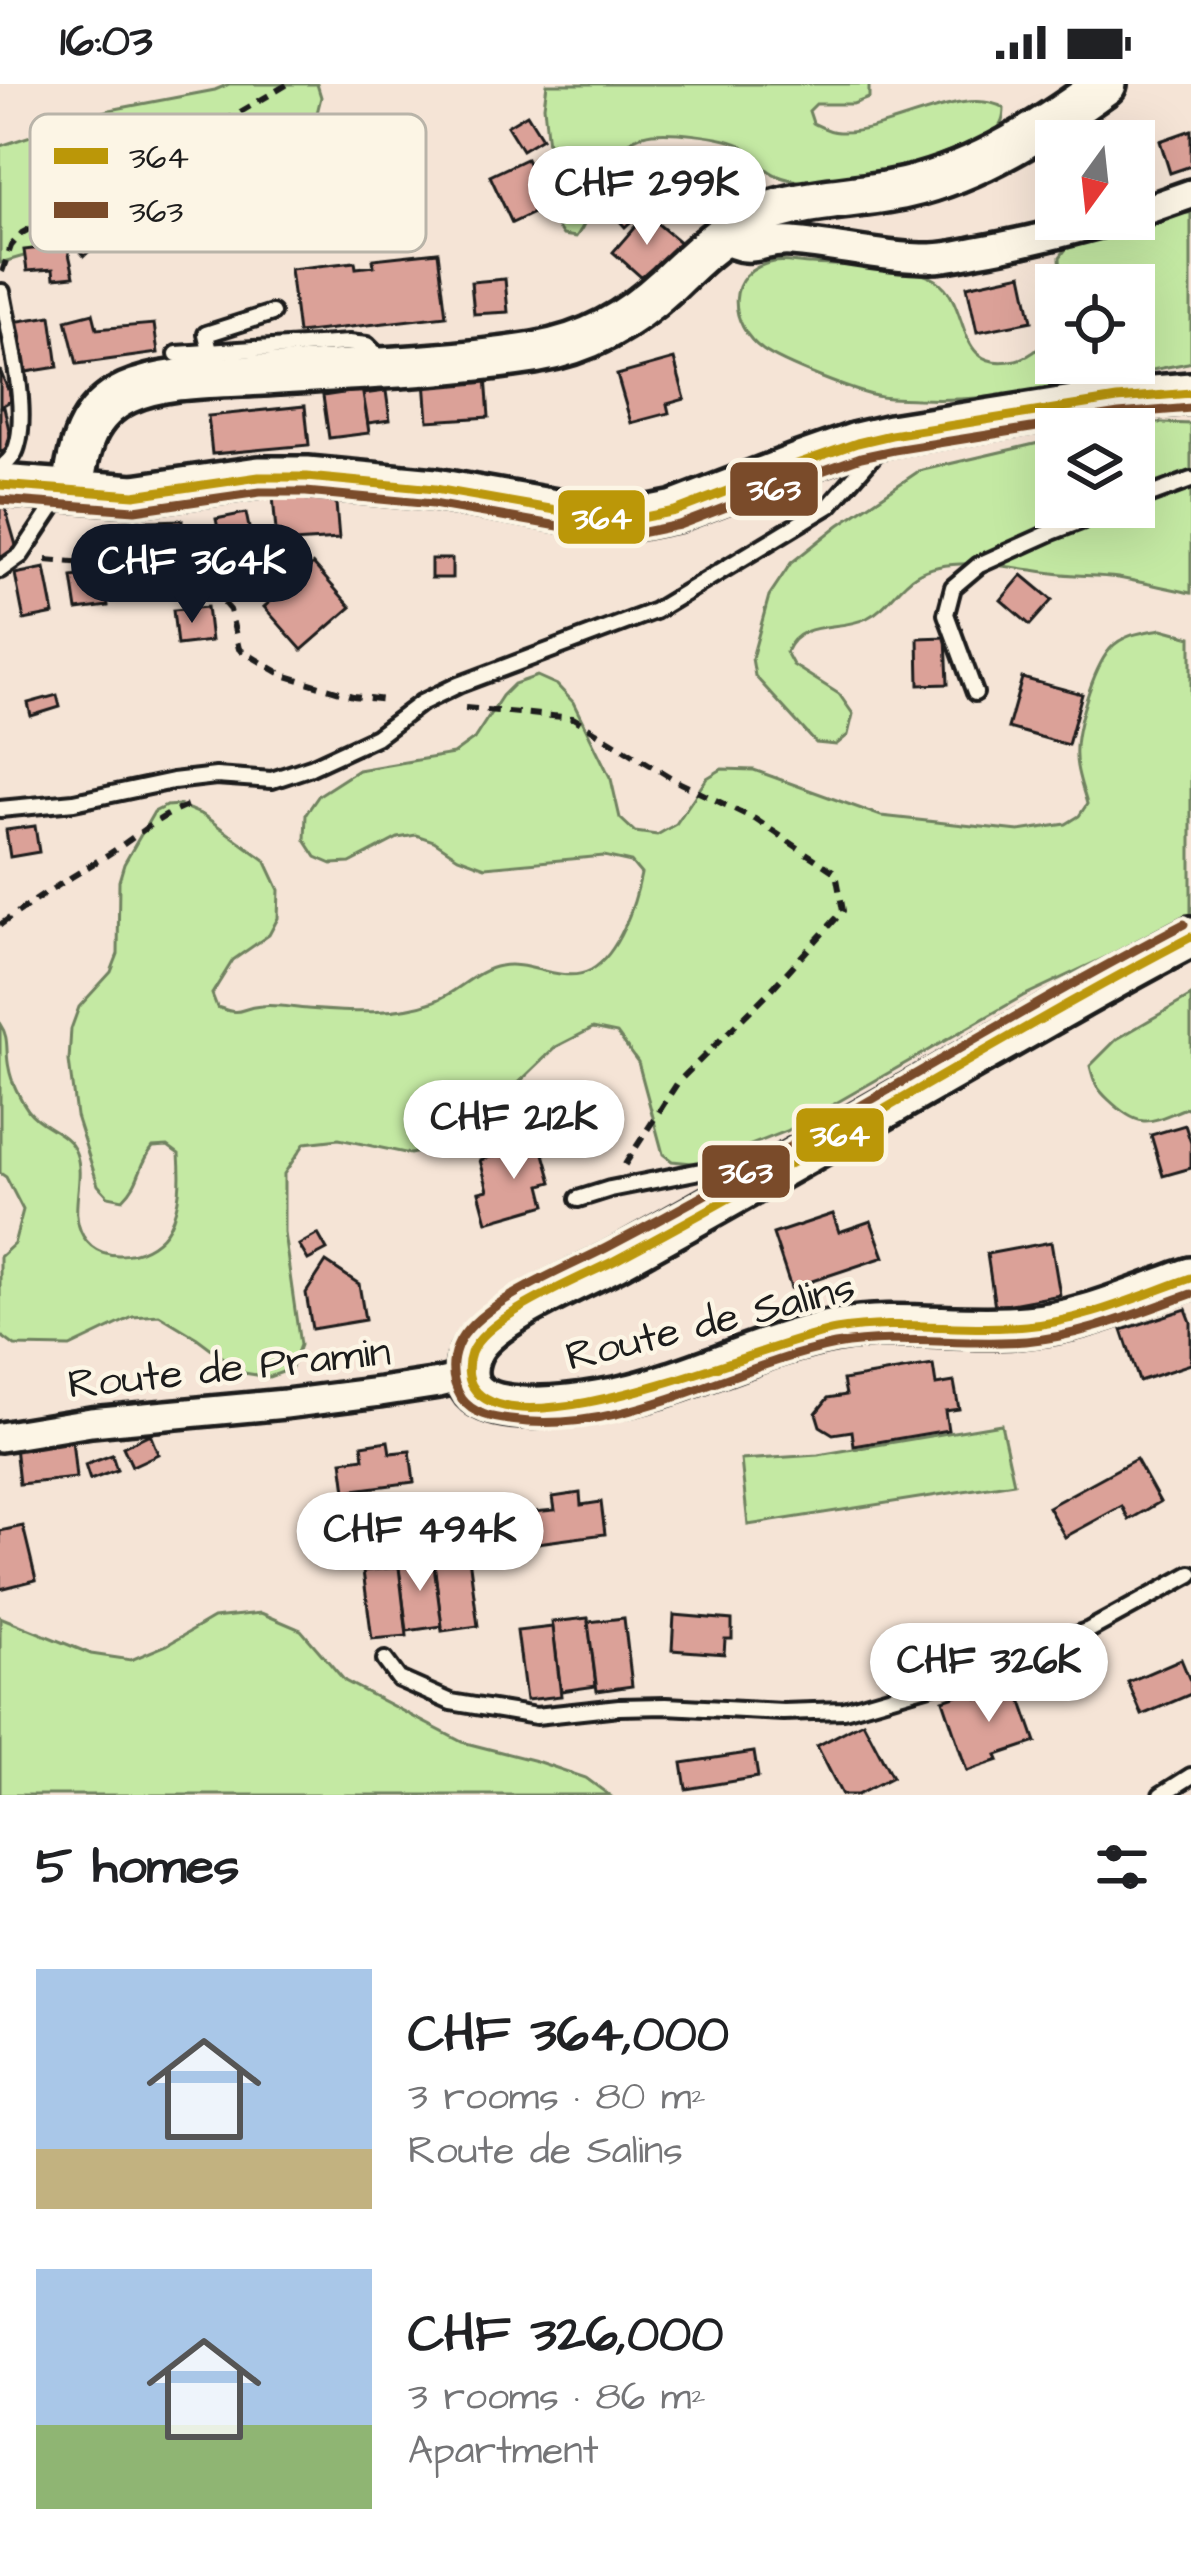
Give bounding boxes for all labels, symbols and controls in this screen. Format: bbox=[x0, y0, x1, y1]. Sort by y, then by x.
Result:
text: 16:03 bbox=[60, 11, 153, 73]
legend bbox=[30, 114, 426, 252]
north arrow bbox=[1035, 120, 1155, 240]
map controls bbox=[1035, 120, 1155, 528]
text: 364 bbox=[129, 135, 189, 181]
pin: CHF 299K bbox=[523, 146, 771, 248]
text: CHF 299K bbox=[555, 158, 739, 212]
text: 363 bbox=[129, 189, 183, 235]
button: locate bbox=[1035, 264, 1155, 384]
button: layers bbox=[1035, 408, 1155, 528]
line badge: 363 bbox=[728, 460, 820, 518]
text: 363 bbox=[746, 467, 801, 513]
line badge: 364 bbox=[556, 488, 647, 546]
text: 364 bbox=[571, 496, 633, 542]
pin: CHF 364K bbox=[68, 524, 316, 626]
text: CHF 364K bbox=[98, 536, 286, 590]
pin: CHF 212K bbox=[390, 1080, 638, 1182]
text: CHF 212K bbox=[430, 1092, 598, 1146]
line badge: 364 bbox=[794, 1106, 886, 1164]
text: 364 bbox=[809, 1113, 871, 1159]
line badge: 363 bbox=[700, 1143, 792, 1200]
text: 363 bbox=[718, 1150, 773, 1196]
street label: Route de Salins bbox=[560, 1259, 861, 1387]
street label: Route de Pramin bbox=[65, 1323, 393, 1415]
pin: CHF 494K bbox=[296, 1492, 544, 1594]
text: CHF 494K bbox=[324, 1504, 516, 1558]
pin: CHF 326K bbox=[865, 1623, 1113, 1725]
text: CHF 326K bbox=[897, 1635, 1081, 1689]
text: 5 homes bbox=[36, 1832, 239, 1903]
icon: filters bbox=[1089, 1834, 1155, 1900]
text: CHF 364,000 bbox=[408, 2000, 729, 2071]
icon: home bbox=[132, 2017, 276, 2161]
text: 3 rooms · 80 m² bbox=[408, 2071, 706, 2125]
text: Route de Salins bbox=[408, 2125, 683, 2179]
text: CHF 326,000 bbox=[408, 2300, 723, 2371]
icon: home bbox=[132, 2317, 276, 2461]
text: 3 rooms · 86 m² bbox=[408, 2371, 706, 2425]
text: Apartment bbox=[408, 2425, 599, 2479]

